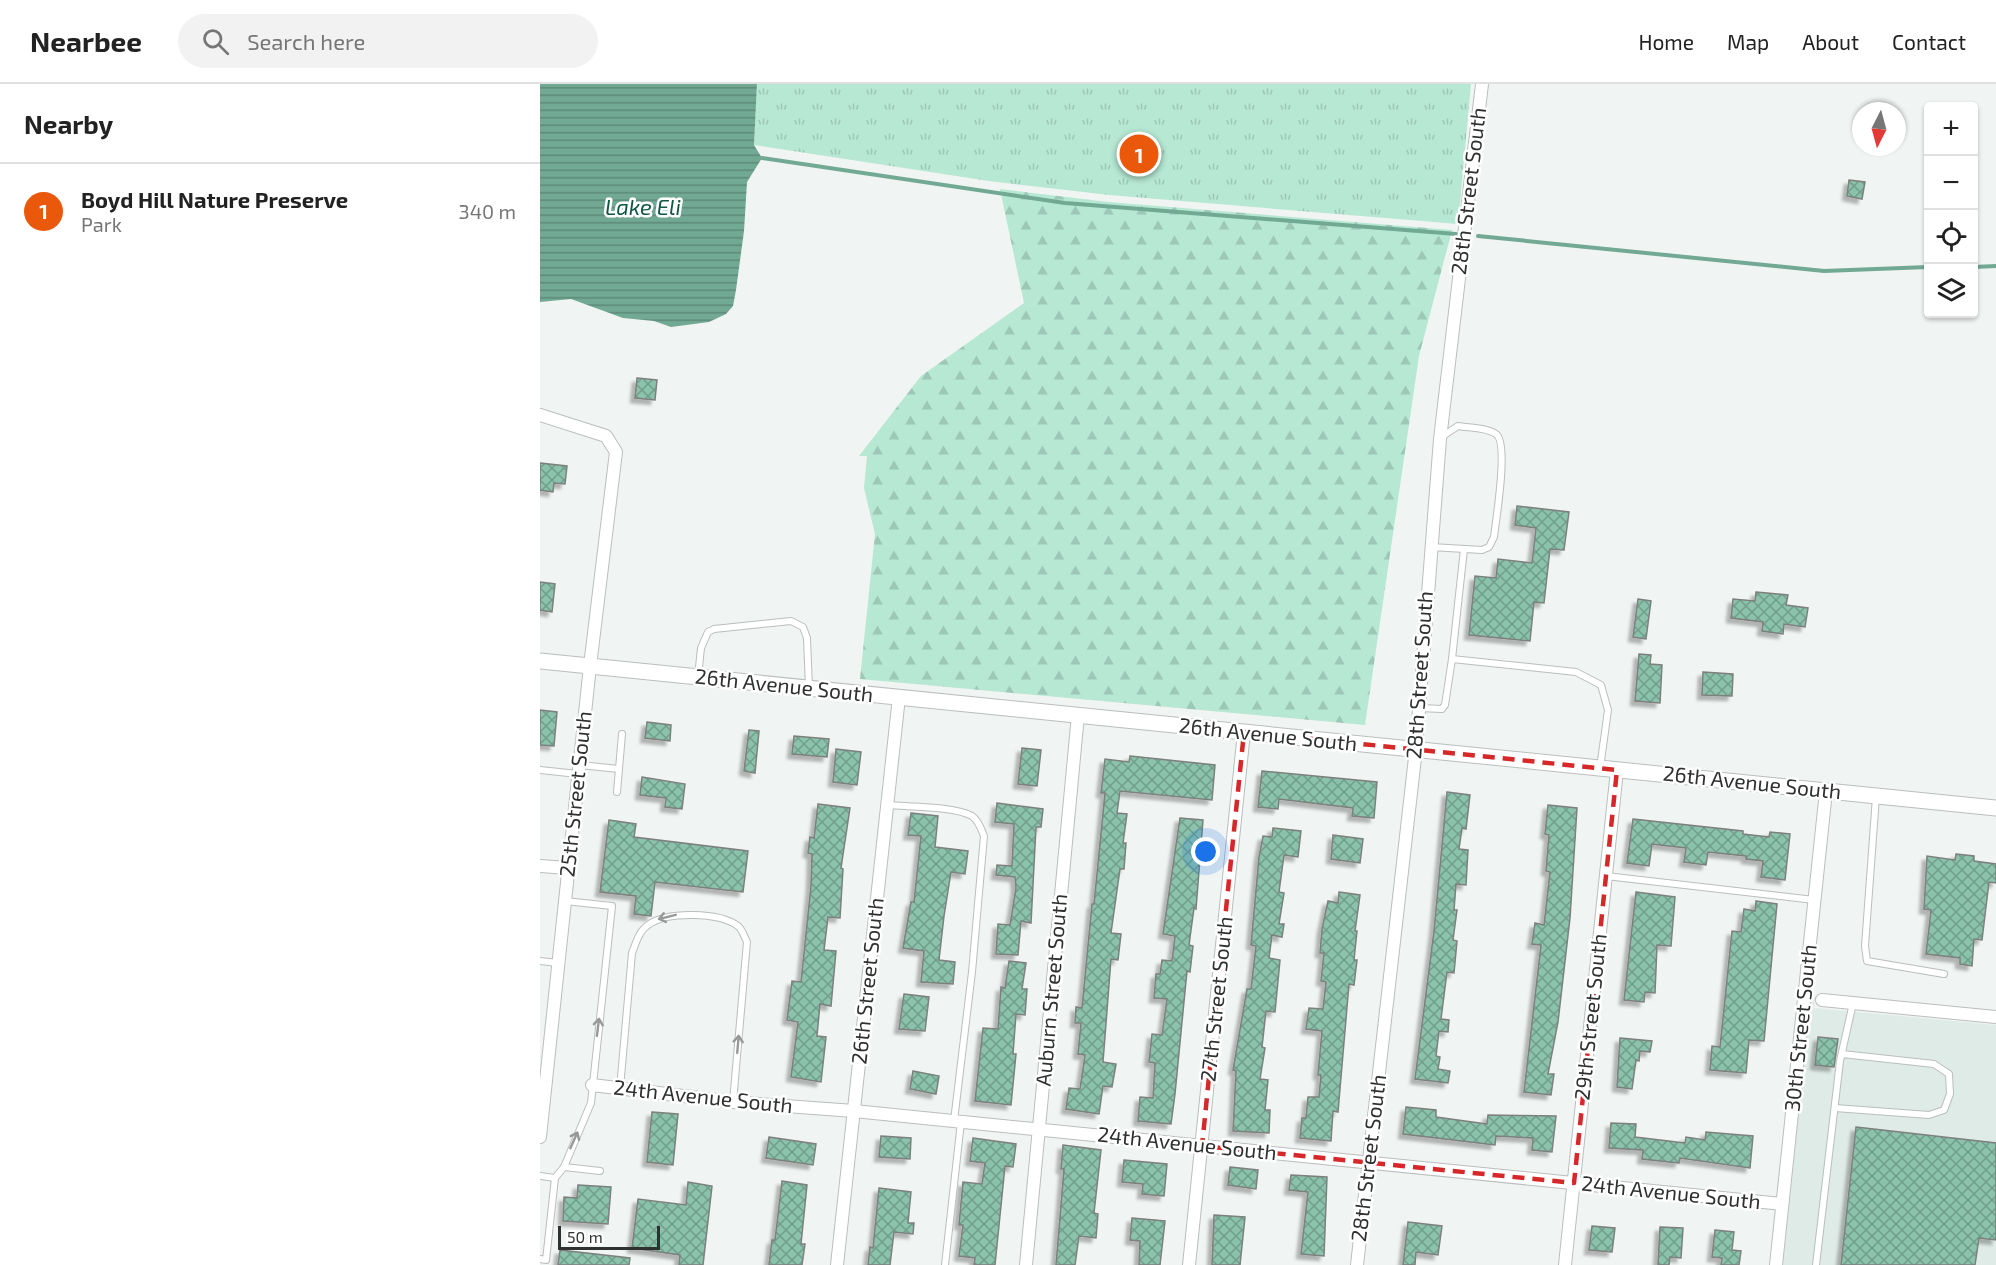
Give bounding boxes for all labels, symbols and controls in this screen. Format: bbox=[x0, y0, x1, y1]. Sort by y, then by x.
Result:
search box bbox=[178, 14, 598, 68]
text: Nearbee bbox=[30, 24, 142, 58]
icon: search bbox=[199, 25, 232, 58]
text: Search here bbox=[247, 28, 365, 54]
text: Home bbox=[1638, 29, 1694, 54]
text: Map bbox=[1727, 29, 1769, 54]
text: About bbox=[1802, 29, 1859, 54]
text: Contact bbox=[1892, 29, 1966, 54]
north arrow bbox=[1852, 102, 1906, 156]
map controls bbox=[1924, 102, 1978, 318]
button: + bbox=[1924, 102, 1978, 156]
street label: 28th Street South bbox=[1445, 106, 1490, 276]
text: Nearby bbox=[24, 108, 113, 139]
pin: 1 bbox=[1120, 132, 1158, 176]
button: − bbox=[1924, 156, 1978, 210]
text: Boyd Hill Nature Preserve bbox=[81, 186, 348, 212]
water label: Lake Eli bbox=[605, 193, 681, 219]
text: 1 bbox=[39, 199, 48, 223]
text: 340 m bbox=[459, 199, 516, 223]
button: locate bbox=[1924, 210, 1978, 264]
text: Park bbox=[81, 212, 122, 236]
button: layers bbox=[1924, 264, 1978, 318]
street label: 28th Street South bbox=[1400, 590, 1437, 760]
street label: 26th Avenue South bbox=[694, 663, 875, 706]
street label: 25th Street South bbox=[553, 710, 596, 878]
street label: 26th Avenue South bbox=[1178, 712, 1359, 755]
street label: 26th Avenue South bbox=[1662, 760, 1843, 803]
your location bbox=[1191, 837, 1220, 866]
street label: Auburn Street South bbox=[1030, 893, 1071, 1087]
street label: 26th Street South bbox=[845, 896, 888, 1066]
one-way arrow bbox=[658, 912, 677, 924]
street label: 27th Street South bbox=[1194, 915, 1237, 1083]
street label: 29th Street South bbox=[1568, 932, 1611, 1102]
street label: 30th Street South bbox=[1778, 943, 1821, 1113]
one-way arrow bbox=[593, 1018, 604, 1037]
one-way arrow bbox=[733, 1035, 744, 1055]
street label: 28th Street South bbox=[1345, 1073, 1390, 1243]
street label: 24th Avenue South bbox=[612, 1074, 794, 1117]
street label: 24th Avenue South bbox=[1096, 1121, 1278, 1164]
one-way arrow bbox=[569, 1131, 580, 1149]
street label: 24th Avenue South bbox=[1580, 1170, 1762, 1213]
scale bar bbox=[558, 1223, 660, 1250]
text: 50 m bbox=[567, 1227, 603, 1246]

